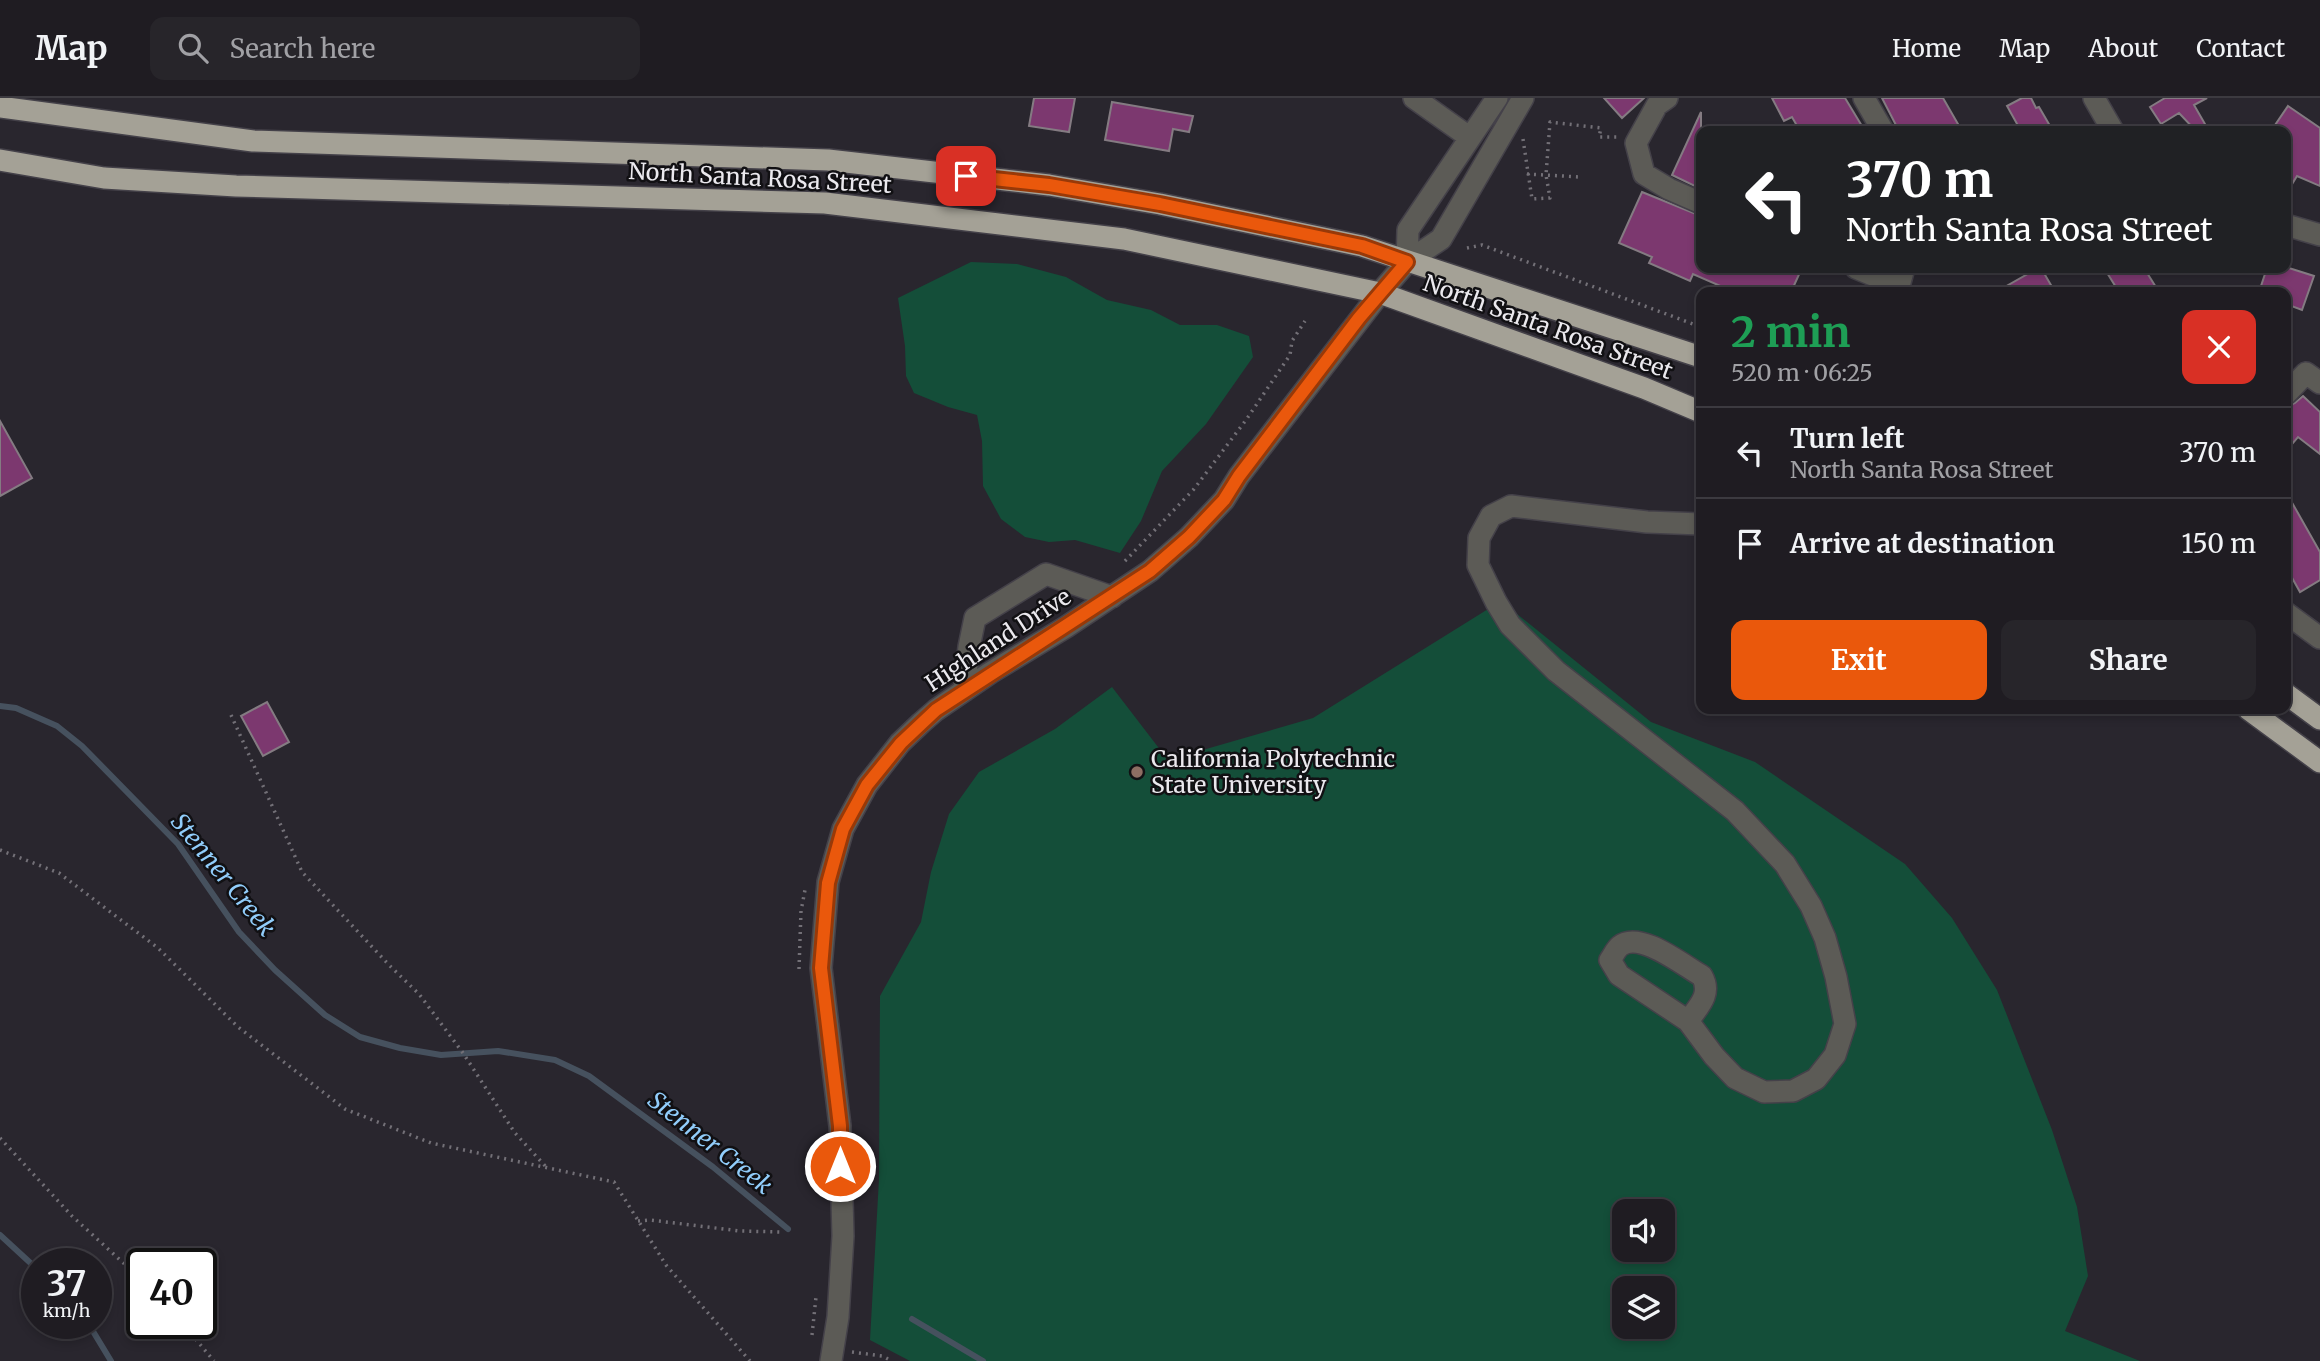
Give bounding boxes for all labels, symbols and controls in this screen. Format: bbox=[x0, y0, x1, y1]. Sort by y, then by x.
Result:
search box bbox=[150, 17, 640, 80]
text: Map bbox=[35, 28, 108, 69]
icon: search bbox=[174, 29, 212, 67]
text: Search here bbox=[230, 32, 375, 65]
text: Home bbox=[1892, 33, 1961, 64]
text: Map bbox=[1999, 33, 2050, 64]
text: About bbox=[2088, 33, 2158, 64]
text: Contact bbox=[2196, 33, 2285, 64]
pin bbox=[936, 146, 996, 206]
text: 370 m bbox=[1846, 149, 1993, 210]
icon: left bbox=[1731, 154, 1822, 245]
street label: North Santa Rosa Street bbox=[628, 156, 892, 199]
icon: arrive bbox=[947, 157, 985, 195]
text: North Santa Rosa Street bbox=[1846, 210, 2213, 250]
street label: North Santa Rosa Street bbox=[1419, 268, 1677, 385]
text: 2 min bbox=[1731, 306, 1851, 358]
button: close bbox=[2182, 310, 2256, 384]
text: 520 m · 06:25 bbox=[1731, 358, 1873, 387]
text: Turn left bbox=[1790, 422, 1904, 455]
icon: left bbox=[1731, 434, 1769, 472]
text: 370 m bbox=[2179, 436, 2256, 469]
text: North Santa Rosa Street bbox=[1790, 455, 2053, 484]
icon: arrive bbox=[1731, 525, 1769, 563]
text: Arrive at destination bbox=[1790, 527, 2055, 560]
text: 150 m bbox=[2182, 527, 2256, 560]
street label: Highland Drive bbox=[919, 582, 1076, 697]
button: Exit bbox=[1731, 620, 1987, 700]
button: Share bbox=[2001, 620, 2256, 700]
place label: California Polytechnic State University bbox=[1151, 744, 1395, 799]
marker: California Polytechnic State University bbox=[1129, 764, 1145, 780]
water label: Stenner Creek bbox=[164, 807, 282, 942]
water label: Stenner Creek bbox=[642, 1084, 779, 1201]
position arrow bbox=[803, 1129, 877, 1203]
map controls bbox=[1612, 1199, 1675, 1339]
button: sound bbox=[1612, 1199, 1675, 1262]
speed limit sign: 40 bbox=[126, 1248, 217, 1339]
text: 37 bbox=[47, 1262, 86, 1306]
button: layers bbox=[1612, 1276, 1675, 1339]
text: km/h bbox=[43, 1299, 90, 1322]

